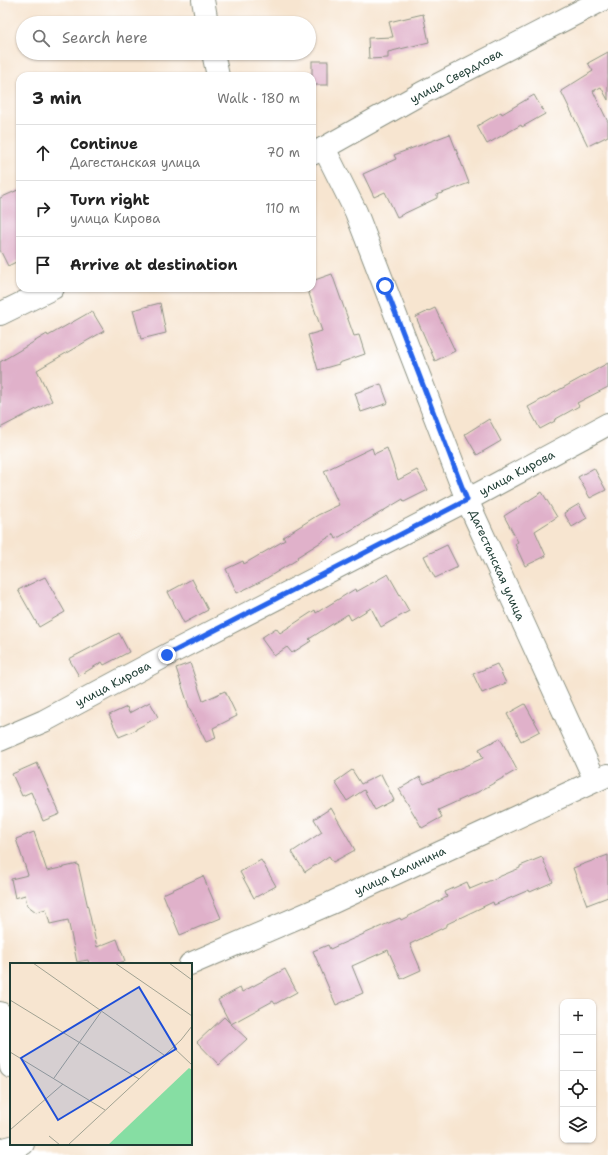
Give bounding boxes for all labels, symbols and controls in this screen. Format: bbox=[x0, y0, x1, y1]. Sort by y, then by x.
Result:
search box bbox=[16, 16, 316, 60]
icon: search bbox=[30, 27, 52, 49]
text: Search here bbox=[62, 28, 148, 48]
street label: улица Свердлова bbox=[407, 45, 505, 107]
text: 3 min bbox=[32, 87, 82, 109]
text: Walk · 180 m bbox=[217, 90, 300, 107]
text: Continue bbox=[70, 134, 138, 154]
icon: ahead bbox=[32, 142, 54, 164]
text: 70 m bbox=[266, 144, 300, 161]
text: Дагестанская улица bbox=[70, 154, 200, 171]
text: Turn right bbox=[70, 190, 150, 210]
icon: right bbox=[32, 198, 54, 220]
text: 110 m bbox=[265, 200, 300, 217]
text: улица Кирова bbox=[70, 210, 160, 227]
icon: arrive bbox=[32, 254, 54, 276]
text: Arrive at destination bbox=[70, 255, 238, 275]
route start bbox=[376, 277, 394, 295]
street label: улица Кирова bbox=[476, 446, 558, 500]
street label: Дагестанская улица bbox=[465, 507, 529, 624]
route end bbox=[158, 646, 176, 664]
street label: улица Кирова bbox=[72, 657, 154, 711]
street label: улица Калинина bbox=[352, 843, 449, 899]
inset map bbox=[10, 963, 192, 1145]
map controls bbox=[560, 999, 596, 1143]
button: + bbox=[560, 999, 596, 1035]
button: − bbox=[560, 1035, 596, 1071]
button: locate bbox=[560, 1071, 596, 1107]
button: layers bbox=[560, 1107, 596, 1143]

